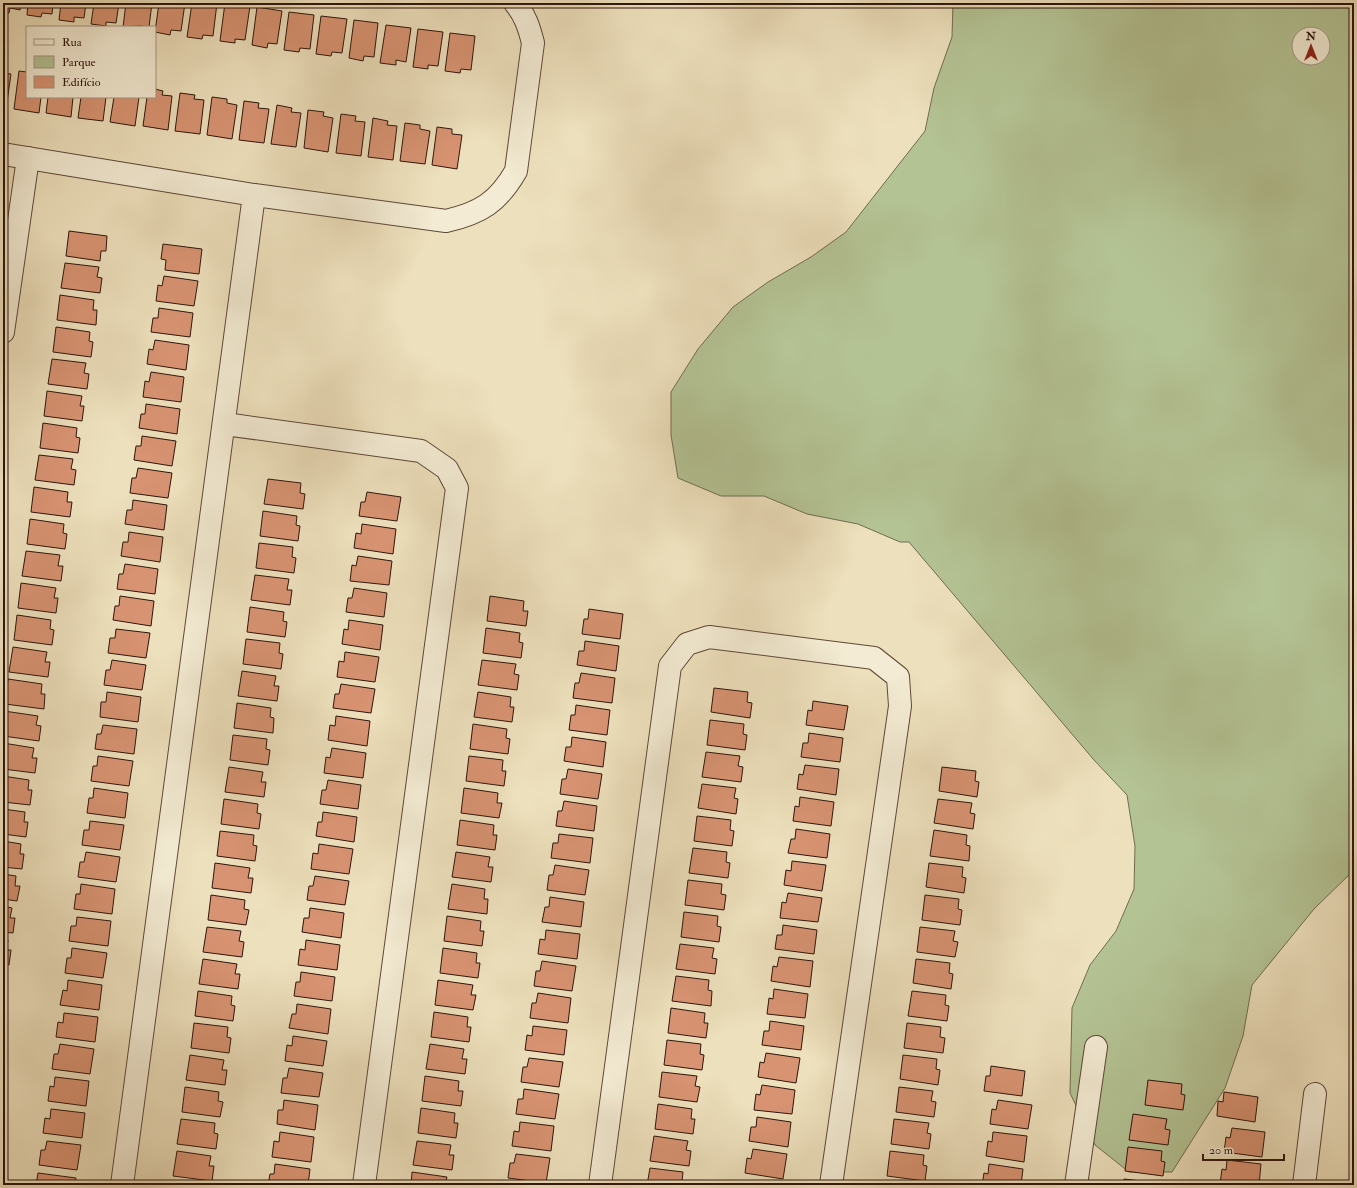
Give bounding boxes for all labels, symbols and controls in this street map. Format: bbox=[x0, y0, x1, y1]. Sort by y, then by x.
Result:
legend bbox=[26, 26, 156, 98]
north arrow bbox=[1291, 26, 1331, 66]
text: N bbox=[1305, 30, 1317, 43]
text: Rua bbox=[62, 35, 83, 50]
text: Parque bbox=[62, 55, 96, 70]
text: Edifício bbox=[62, 75, 101, 90]
scale bar bbox=[1203, 1136, 1284, 1162]
text: 20 m bbox=[1209, 1143, 1234, 1158]

